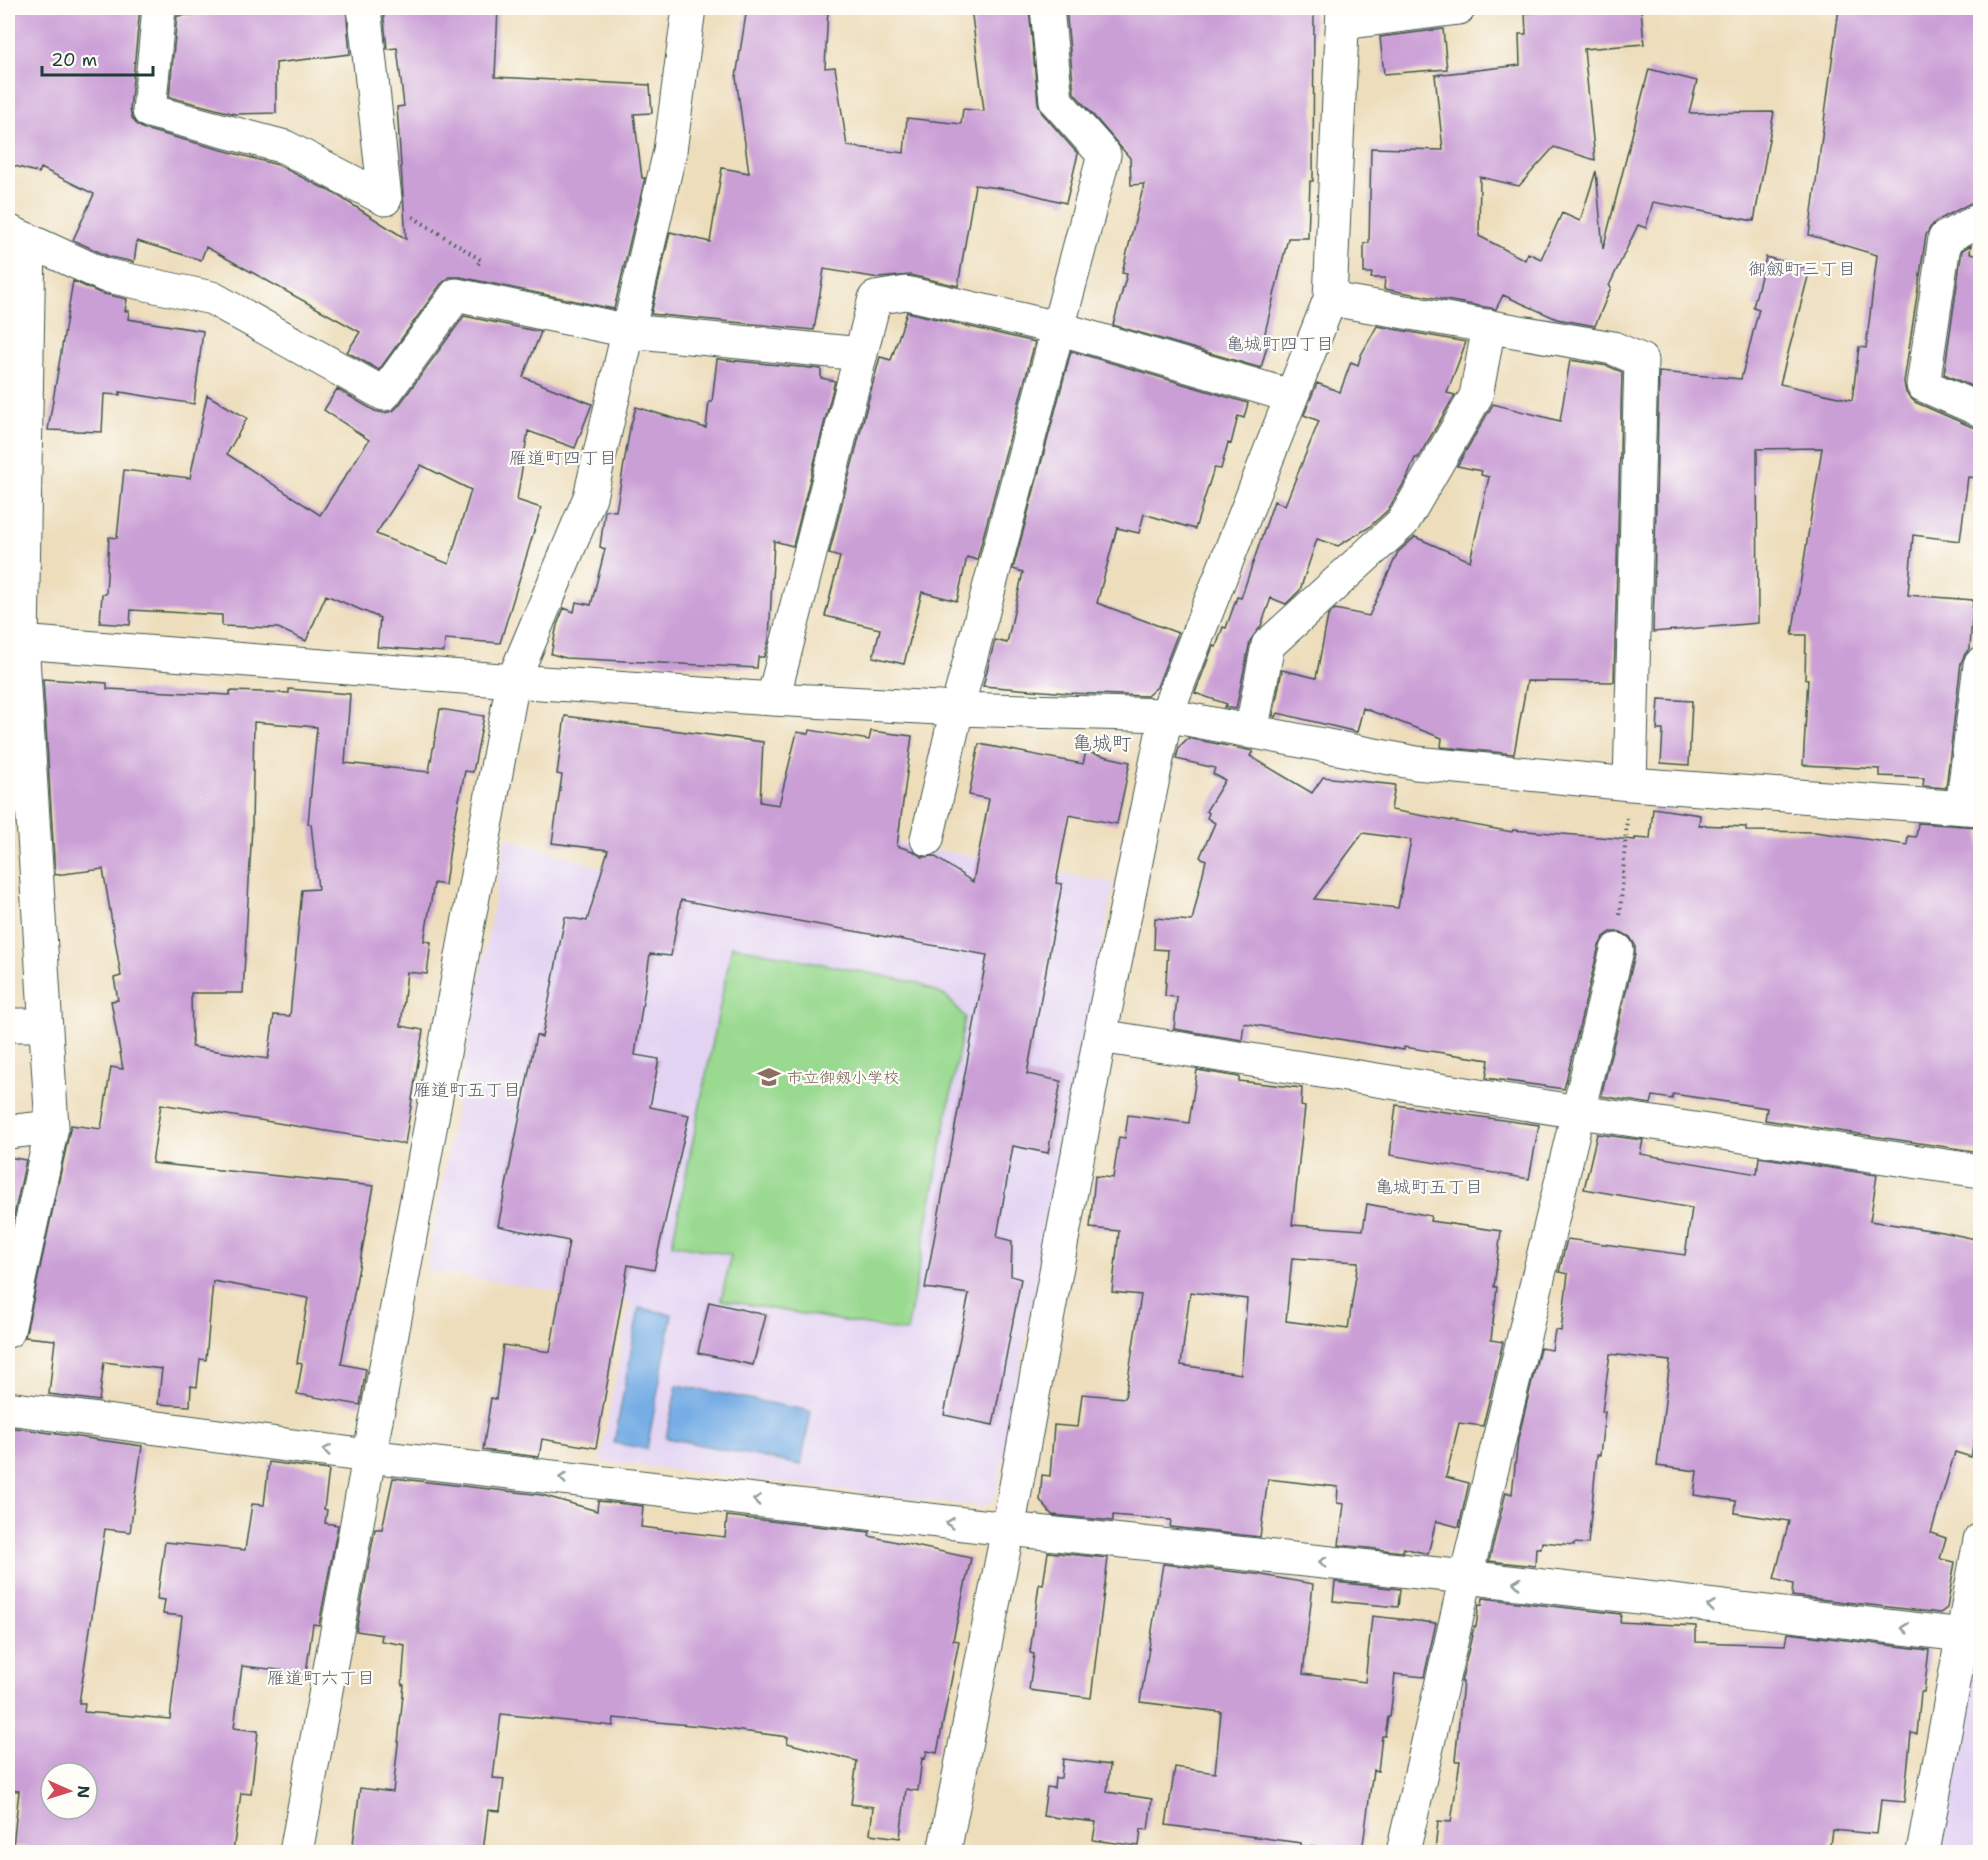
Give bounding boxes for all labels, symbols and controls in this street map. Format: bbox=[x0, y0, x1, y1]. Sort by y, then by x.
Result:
scale bar bbox=[42, 39, 153, 77]
text: 20 m bbox=[51, 48, 97, 72]
district label: 御劔町三丁目 bbox=[1748, 257, 1856, 281]
district label: 亀城町四丁目 bbox=[1226, 332, 1334, 356]
district label: 雁道町四丁目 bbox=[509, 446, 617, 470]
district label: 亀城町 bbox=[1072, 730, 1132, 756]
school or university icon: 市立御剱小学校 bbox=[756, 1064, 782, 1090]
place label: 市立御剱小学校 bbox=[787, 1067, 899, 1088]
district label: 雁道町五丁目 bbox=[413, 1078, 521, 1102]
district label: 亀城町五丁目 bbox=[1375, 1175, 1483, 1199]
one-way arrow bbox=[323, 1445, 332, 1457]
one-way arrow bbox=[558, 1472, 567, 1485]
one-way arrow bbox=[752, 1494, 761, 1507]
one-way arrow bbox=[946, 1517, 955, 1529]
one-way arrow bbox=[1319, 1556, 1328, 1569]
one-way arrow bbox=[1513, 1577, 1522, 1590]
one-way arrow bbox=[1706, 1600, 1715, 1612]
one-way arrow bbox=[1900, 1622, 1909, 1635]
district label: 雁道町六丁目 bbox=[267, 1666, 375, 1690]
north arrow bbox=[39, 1761, 99, 1821]
text: N bbox=[73, 1785, 94, 1799]

